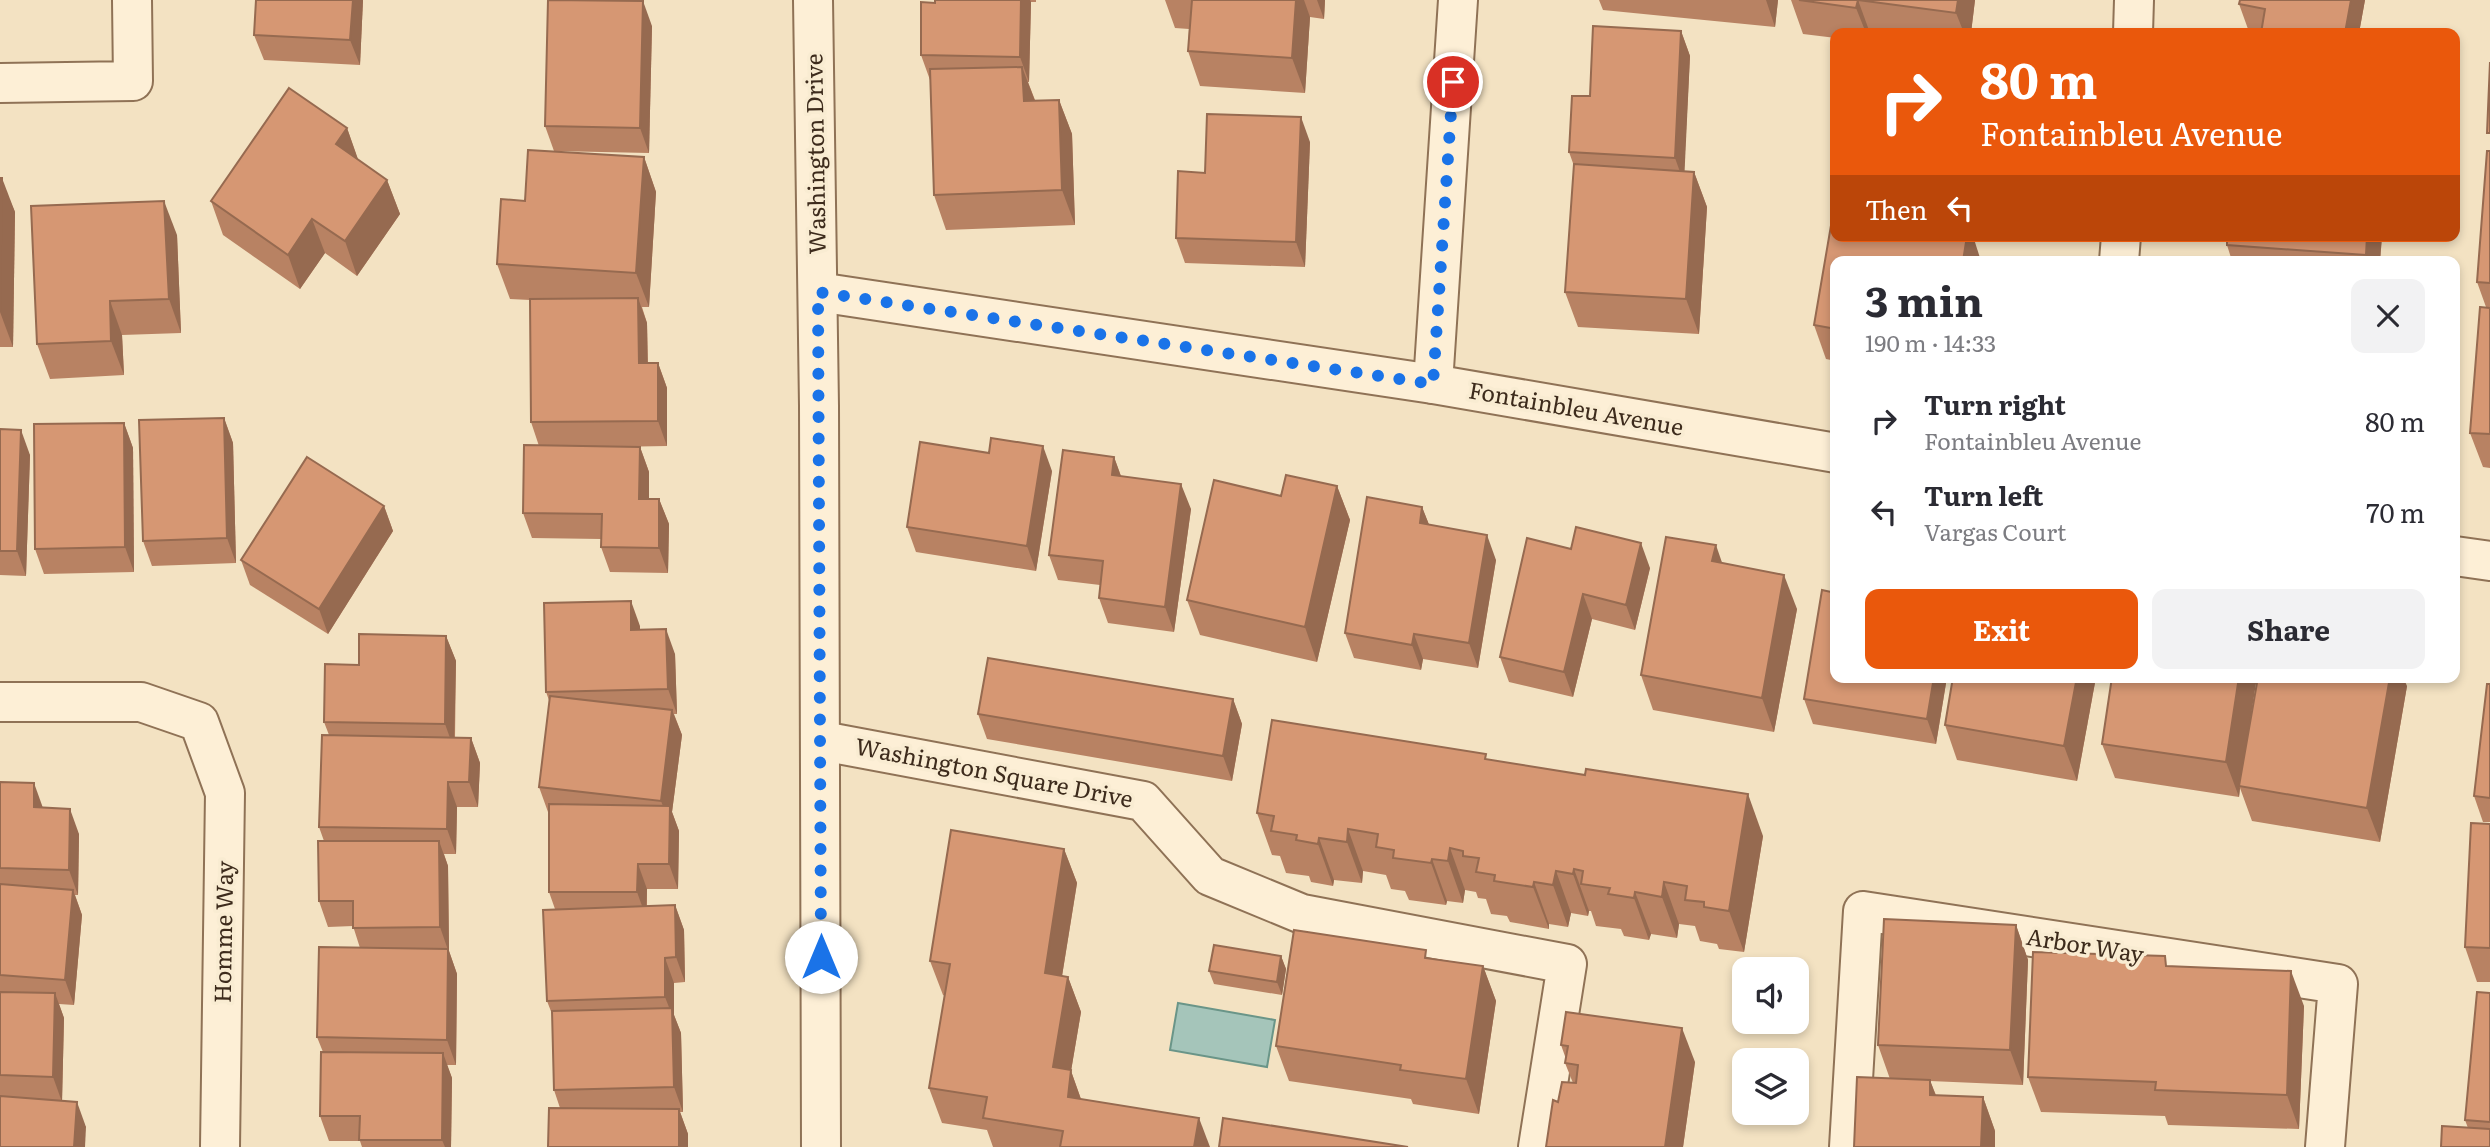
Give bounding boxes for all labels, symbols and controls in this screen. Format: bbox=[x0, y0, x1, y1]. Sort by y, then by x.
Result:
text: 80 m bbox=[1980, 41, 2098, 114]
pin bbox=[1423, 52, 1483, 112]
street label: Washington Drive bbox=[795, 53, 833, 255]
icon: right bbox=[1865, 56, 1956, 147]
icon: arrive bbox=[1434, 63, 1472, 101]
text: Fontainbleu Avenue bbox=[1980, 108, 2283, 156]
text: Then bbox=[1865, 189, 1927, 228]
icon: left bbox=[1941, 189, 1979, 227]
text: 3 min bbox=[1865, 268, 1983, 330]
button: close bbox=[2351, 279, 2425, 353]
text: 190 m · 14:33 bbox=[1865, 325, 1996, 359]
street label: Fontainbleu Avenue bbox=[1466, 371, 1686, 443]
text: Turn right bbox=[1924, 384, 2066, 423]
text: 80 m bbox=[2365, 401, 2425, 440]
icon: right bbox=[1865, 402, 1903, 440]
text: Fontainbleu Avenue bbox=[1924, 423, 2142, 457]
text: Turn left bbox=[1924, 475, 2043, 514]
text: 70 m bbox=[2366, 492, 2425, 531]
icon: left bbox=[1865, 493, 1903, 531]
text: Vargas Court bbox=[1924, 514, 2066, 548]
button: Exit bbox=[1865, 589, 2138, 669]
button: Share bbox=[2152, 589, 2425, 669]
street label: Washington Square Drive bbox=[853, 727, 1136, 815]
street label: Homme Way bbox=[204, 860, 240, 1003]
street label: Arbor Way bbox=[2024, 918, 2147, 970]
position arrow bbox=[784, 920, 858, 994]
map controls bbox=[1732, 957, 1809, 1125]
button: sound bbox=[1732, 957, 1809, 1034]
button: layers bbox=[1732, 1048, 1809, 1125]

